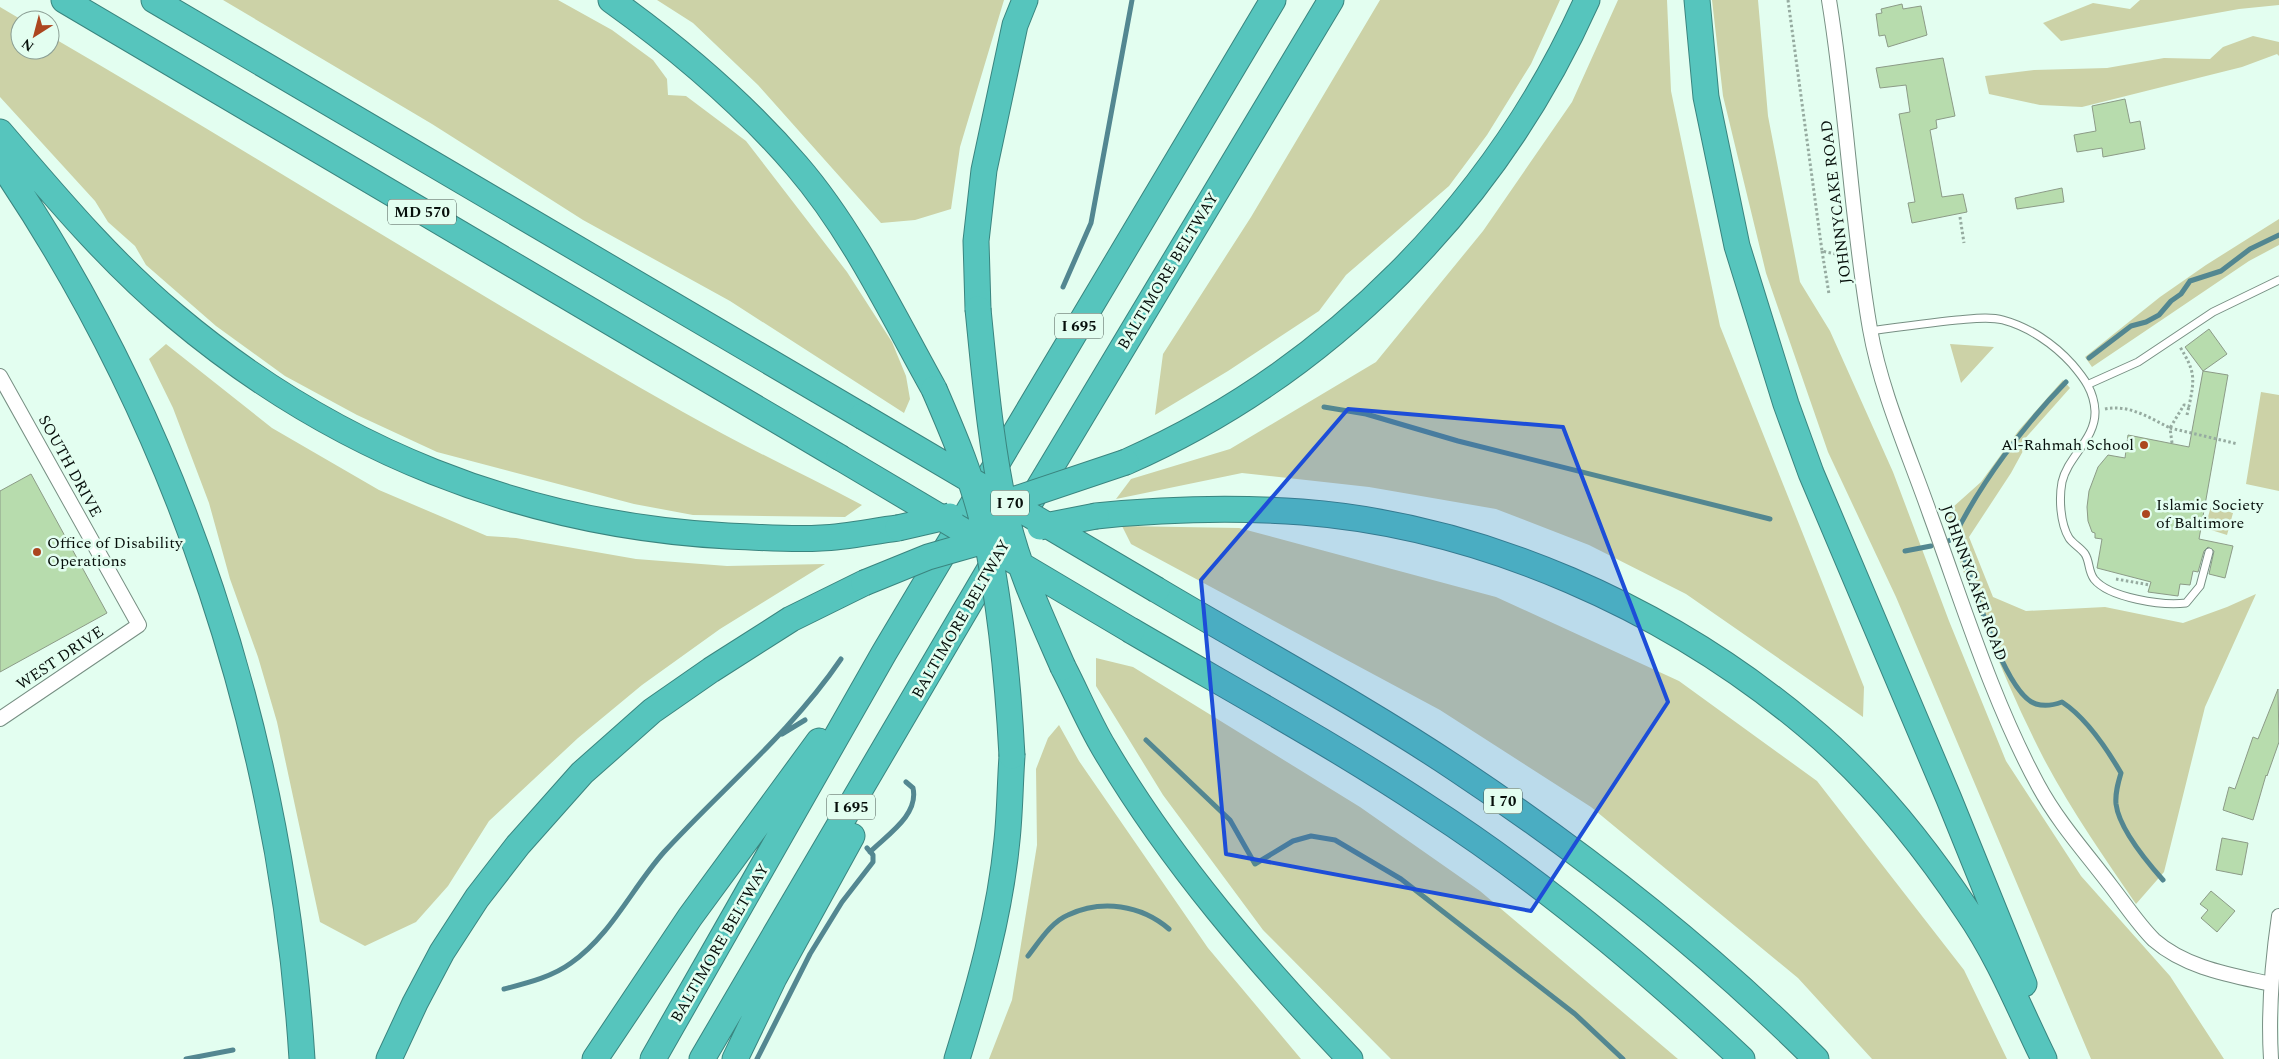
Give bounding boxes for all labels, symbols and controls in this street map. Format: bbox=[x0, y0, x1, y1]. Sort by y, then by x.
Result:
north arrow bbox=[10, 10, 60, 60]
text: N bbox=[17, 33, 38, 57]
street label: JOHNNYCAKE ROAD bbox=[1814, 119, 1858, 285]
street label: BALTIMORE BELTWAY bbox=[1111, 188, 1225, 354]
road number: MD 570 bbox=[388, 200, 456, 224]
road number: I 695 bbox=[1055, 314, 1103, 338]
street label: SOUTH DRIVE bbox=[32, 411, 108, 521]
place label: Al-Rahmah School bbox=[2001, 433, 2134, 457]
marker: Al-Rahmah School bbox=[2138, 439, 2150, 451]
road number: I 70 bbox=[991, 490, 1029, 516]
place label: Islamic Society of Baltimore bbox=[2156, 493, 2265, 535]
street label: JOHNNYCAKE ROAD bbox=[1935, 501, 2013, 665]
marker: Islamic Society of Baltimore bbox=[2140, 508, 2152, 520]
place label: Office of Disability Operations bbox=[47, 531, 184, 573]
street label: BALTIMORE BELTWAY bbox=[906, 535, 1016, 703]
marker: Office of Disability Operations bbox=[31, 546, 43, 558]
street label: WEST DRIVE bbox=[11, 620, 109, 696]
road number: I 70 bbox=[1484, 788, 1522, 814]
road number: I 695 bbox=[827, 794, 875, 820]
street label: BALTIMORE BELTWAY bbox=[665, 859, 775, 1027]

